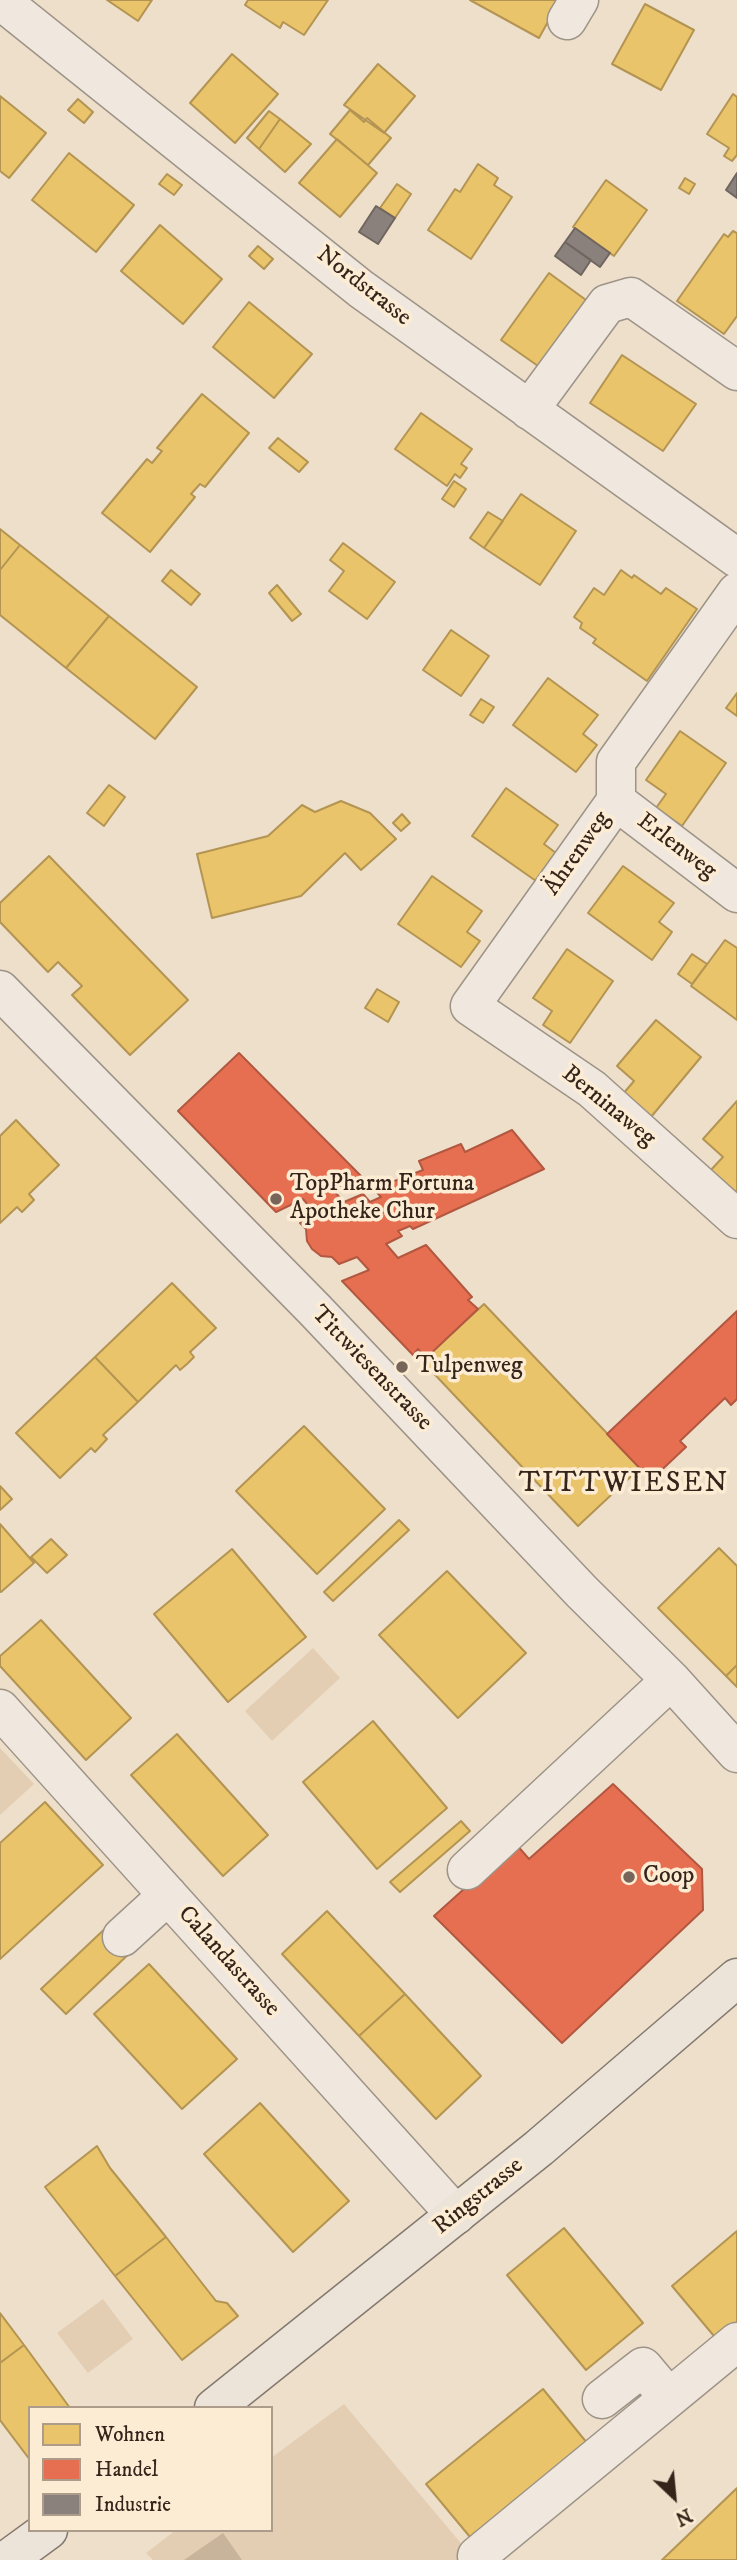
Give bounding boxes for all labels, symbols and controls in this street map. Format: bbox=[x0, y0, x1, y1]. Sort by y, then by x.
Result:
street label: Nordstrasse bbox=[310, 241, 416, 333]
street label: Ährenweg bbox=[539, 806, 617, 902]
street label: Erlenweg bbox=[631, 808, 721, 886]
street label: Berninaweg bbox=[555, 1060, 661, 1154]
place label: TopPharm Fortuna Apotheke Chur bbox=[290, 1171, 474, 1227]
marker: TopPharm Fortuna Apotheke Chur bbox=[268, 1191, 284, 1207]
street label: Tittwiesenstrasse bbox=[304, 1301, 438, 1437]
place label: Tulpenweg bbox=[416, 1353, 523, 1381]
marker: Tulpenweg bbox=[394, 1359, 410, 1375]
district label: TITTWIESEN bbox=[520, 1468, 728, 1502]
place label: Coop bbox=[643, 1863, 694, 1891]
marker: Coop bbox=[621, 1869, 637, 1885]
street label: Calandastrasse bbox=[171, 1901, 285, 2023]
street label: Ringstrasse bbox=[428, 2152, 530, 2242]
legend bbox=[28, 2406, 273, 2532]
text: Wohnen bbox=[95, 2422, 165, 2448]
text: Handel bbox=[95, 2457, 158, 2483]
north arrow bbox=[639, 2462, 709, 2532]
text: Industrie bbox=[95, 2492, 171, 2518]
text: N bbox=[671, 2503, 695, 2530]

